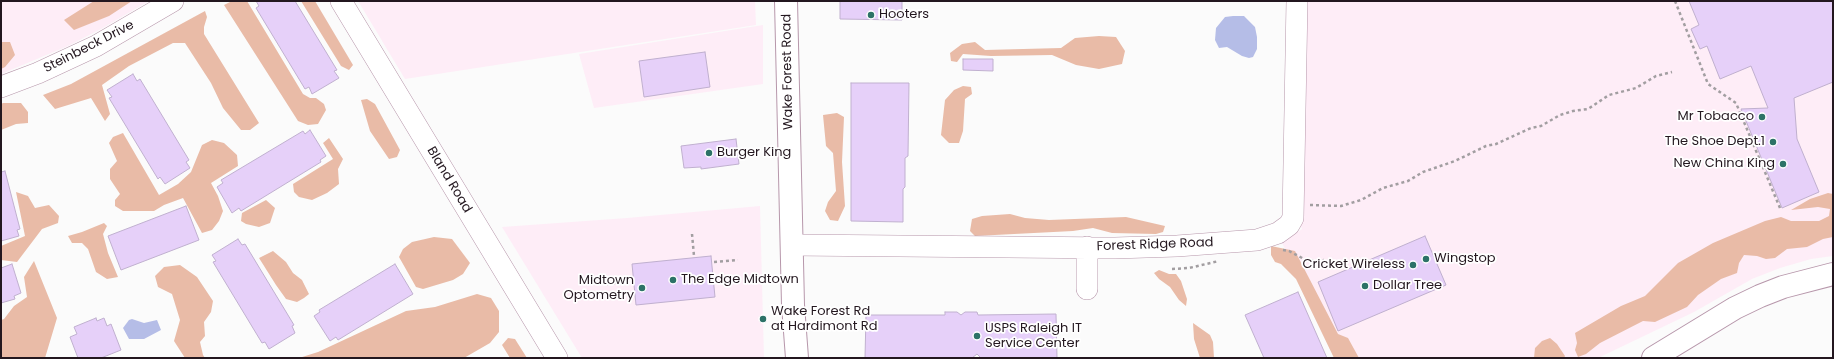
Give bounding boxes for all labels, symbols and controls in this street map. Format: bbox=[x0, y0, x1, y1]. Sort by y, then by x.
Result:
place label: Hooters bbox=[879, 7, 929, 23]
marker: Hooters bbox=[866, 10, 876, 20]
street label: Wake Forest Road bbox=[779, 14, 797, 130]
street label: Steinbeck Drive bbox=[41, 17, 137, 77]
place label: Mr Tobacco bbox=[1677, 109, 1754, 125]
marker: Mr Tobacco bbox=[1757, 112, 1767, 122]
place label: The Shoe Dept.1 bbox=[1665, 134, 1765, 150]
marker: The Shoe Dept.1 bbox=[1768, 137, 1778, 147]
street label: Bland Road bbox=[423, 144, 475, 216]
place label: Burger King bbox=[717, 145, 791, 161]
marker: Burger King bbox=[704, 148, 714, 158]
place label: New China King bbox=[1673, 156, 1775, 172]
marker: New China King bbox=[1778, 159, 1788, 169]
street label: Forest Ridge Road bbox=[1096, 235, 1214, 255]
place label: Wingstop bbox=[1434, 251, 1496, 267]
marker: Wingstop bbox=[1421, 254, 1431, 264]
place label: Cricket Wireless bbox=[1302, 257, 1405, 273]
marker: Cricket Wireless bbox=[1408, 260, 1418, 270]
place label: The Edge Midtown bbox=[681, 272, 799, 288]
place label: Midtown Optometry bbox=[564, 273, 634, 304]
marker: The Edge Midtown bbox=[668, 275, 678, 285]
place label: Dollar Tree bbox=[1373, 278, 1442, 294]
marker: Dollar Tree bbox=[1360, 281, 1370, 291]
marker: Midtown Optometry bbox=[637, 283, 647, 293]
place label: Wake Forest Rd at Hardimont Rd bbox=[771, 304, 878, 335]
marker: Wake Forest Rd at Hardimont Rd bbox=[758, 314, 768, 324]
place label: USPS Raleigh IT Service Center bbox=[985, 321, 1082, 352]
marker: USPS Raleigh IT Service Center bbox=[972, 331, 982, 341]

